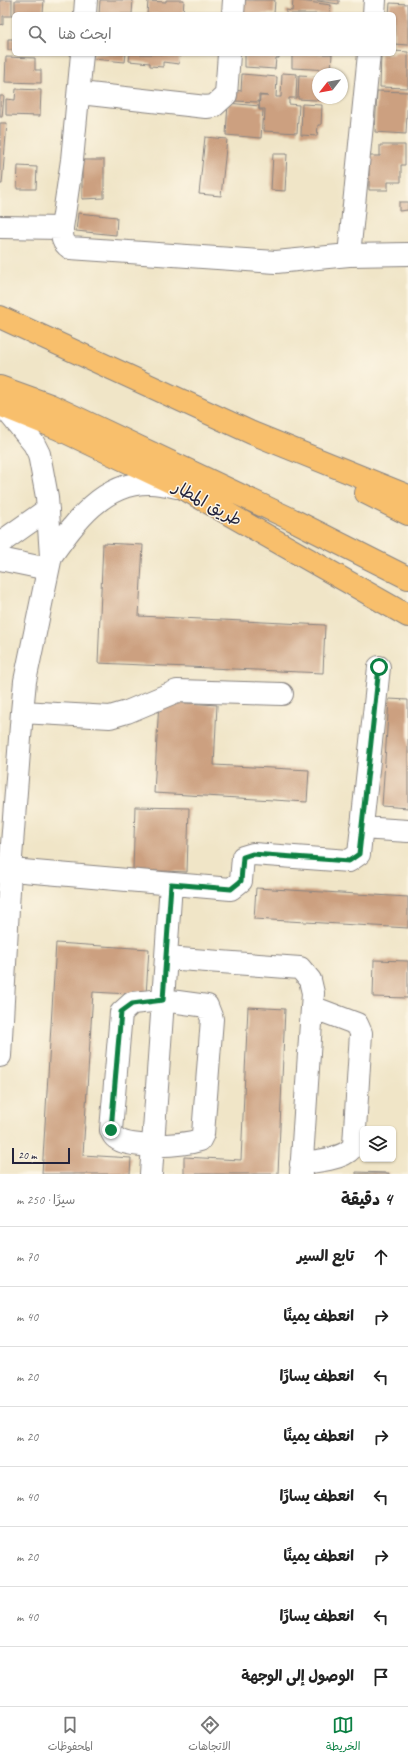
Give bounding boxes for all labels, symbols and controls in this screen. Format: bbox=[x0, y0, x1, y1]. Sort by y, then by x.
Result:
search box bbox=[12, 12, 396, 56]
icon: search bbox=[26, 23, 48, 45]
text: ابحث هنا bbox=[58, 25, 112, 44]
north arrow bbox=[312, 68, 348, 104]
street label: طريق المطار bbox=[168, 475, 246, 531]
route start bbox=[370, 658, 388, 676]
route end bbox=[102, 1121, 120, 1139]
map controls bbox=[360, 1126, 396, 1162]
button: layers bbox=[360, 1126, 396, 1162]
scale bar bbox=[12, 1146, 70, 1165]
text: 20 m bbox=[18, 1148, 37, 1162]
text: 4 دقيقة bbox=[341, 1189, 392, 1210]
text: سيرًا · 250 m bbox=[16, 1192, 75, 1208]
icon: ahead bbox=[370, 1246, 392, 1268]
text: تابع السير bbox=[297, 1247, 354, 1266]
text: 70 m bbox=[16, 1249, 38, 1265]
icon: right bbox=[370, 1306, 392, 1328]
text: انعطف يمينًا bbox=[283, 1307, 354, 1326]
text: 40 m bbox=[16, 1309, 38, 1325]
icon: left bbox=[370, 1366, 392, 1388]
text: انعطف يسارًا bbox=[279, 1367, 354, 1386]
text: 20 m bbox=[16, 1369, 38, 1385]
icon: right bbox=[370, 1426, 392, 1448]
text: انعطف يمينًا bbox=[283, 1427, 354, 1446]
text: 20 m bbox=[16, 1429, 38, 1445]
icon: left bbox=[370, 1486, 392, 1508]
text: انعطف يسارًا bbox=[279, 1487, 354, 1506]
text: 40 m bbox=[16, 1489, 38, 1505]
icon: right bbox=[370, 1546, 392, 1568]
text: انعطف يمينًا bbox=[283, 1547, 354, 1566]
text: 20 m bbox=[16, 1549, 38, 1565]
icon: left bbox=[370, 1606, 392, 1628]
text: انعطف يسارًا bbox=[279, 1607, 354, 1626]
text: 40 m bbox=[16, 1609, 38, 1625]
icon: arrive bbox=[370, 1666, 392, 1688]
text: الوصول إلى الوجهة bbox=[241, 1667, 354, 1686]
tab: المحفوظات bbox=[48, 1714, 93, 1756]
tab: الاتجاهات bbox=[188, 1714, 231, 1756]
tab: الخريطة bbox=[326, 1714, 360, 1756]

